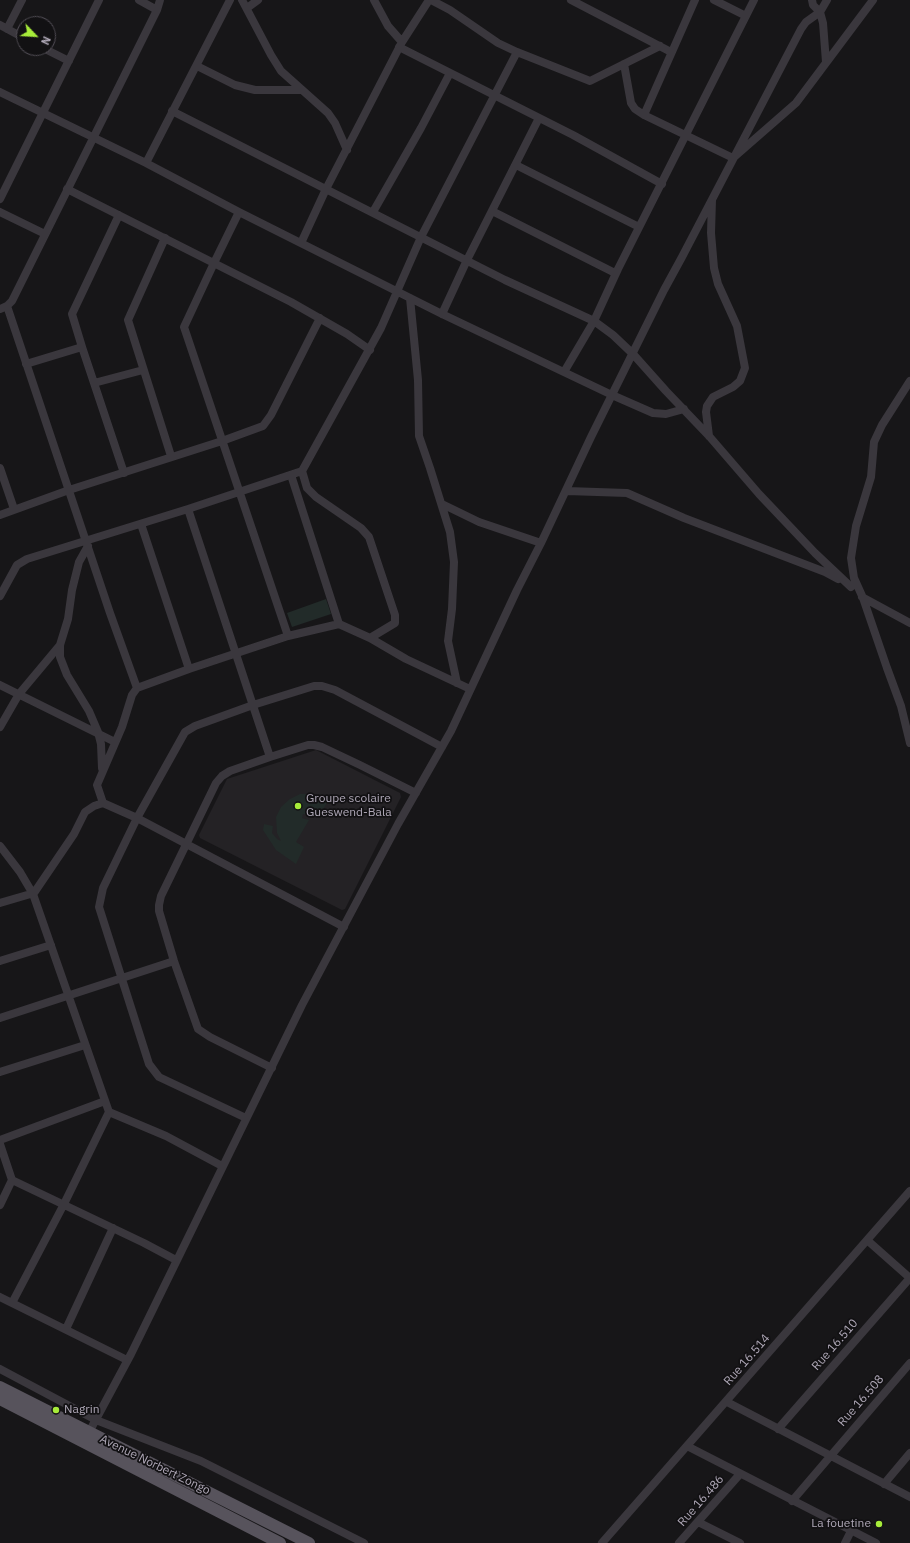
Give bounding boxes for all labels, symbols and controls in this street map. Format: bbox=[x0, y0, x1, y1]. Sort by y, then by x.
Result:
north arrow bbox=[16, 16, 56, 56]
text: N bbox=[38, 34, 54, 47]
place label: Groupe scolaire Gueswend-Bala bbox=[306, 792, 392, 820]
marker: Groupe scolaire Gueswend-Bala bbox=[293, 801, 303, 811]
street label: Rue 16.510 bbox=[809, 1316, 861, 1374]
street label: Rue 16.514 bbox=[721, 1331, 773, 1389]
street label: Rue 16.508 bbox=[835, 1372, 887, 1430]
place label: Nagrin bbox=[64, 1403, 99, 1417]
marker: Nagrin bbox=[51, 1405, 61, 1415]
street label: Avenue Norbert Zongo bbox=[97, 1432, 213, 1498]
street label: Rue 16.486 bbox=[675, 1472, 727, 1530]
place label: La fouetine bbox=[811, 1517, 871, 1531]
marker: La fouetine bbox=[874, 1519, 884, 1529]

